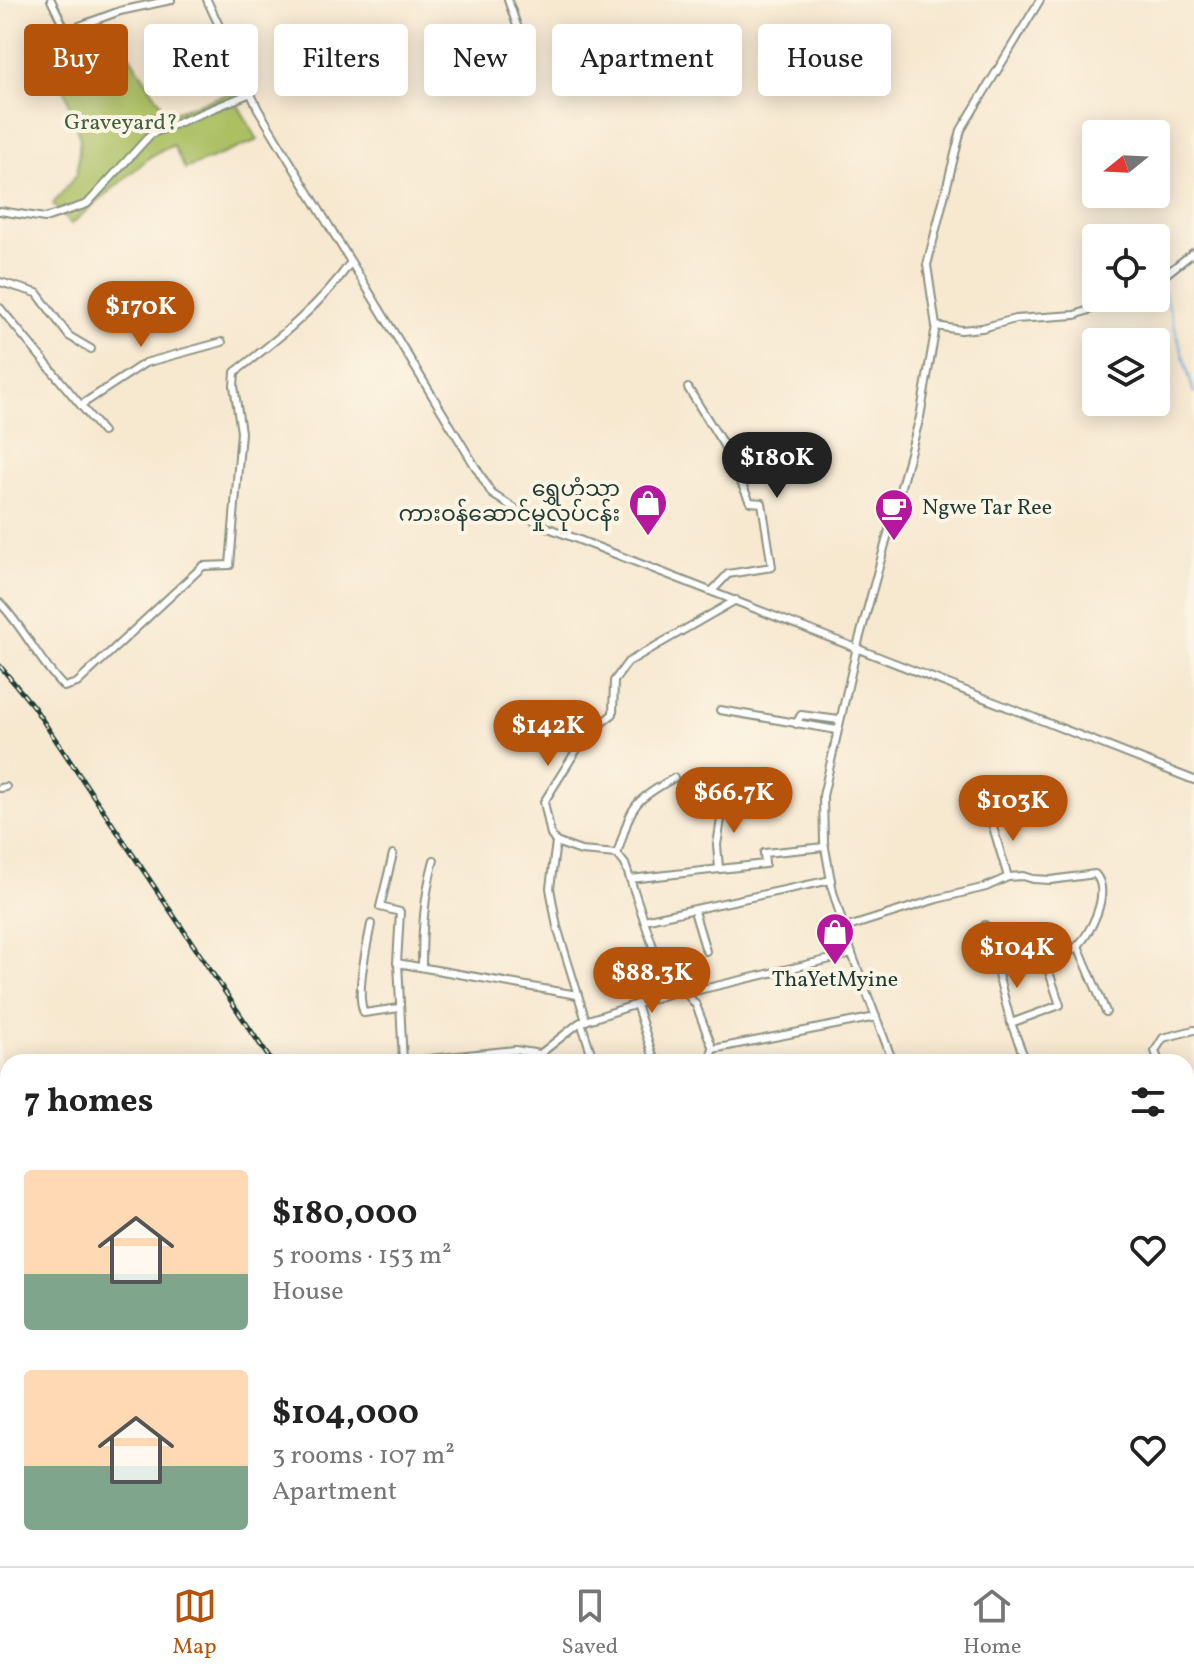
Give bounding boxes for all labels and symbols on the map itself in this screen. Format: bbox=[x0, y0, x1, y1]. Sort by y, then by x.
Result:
park label: Graveyard? bbox=[64, 108, 178, 139]
north arrow bbox=[1082, 120, 1170, 208]
pin: $170K bbox=[85, 281, 197, 349]
pin: $180K bbox=[721, 432, 833, 500]
place label: ရွှေဟံသာ ကားဝန်ဆောင်မှုလုပ်ငန်း bbox=[399, 475, 620, 531]
shop icon: ရွှေဟံသာ ကားဝန်ဆောင်မှုလုပ်ငန်း bbox=[627, 482, 669, 537]
cafe icon: Ngwe Tar Ree bbox=[873, 487, 915, 542]
place label: Ngwe Tar Ree bbox=[922, 493, 1052, 524]
pin: $142K bbox=[492, 700, 604, 768]
pin: $66.7K bbox=[669, 767, 799, 835]
pin: $103K bbox=[957, 775, 1069, 843]
shop icon: ThaYetMyine bbox=[814, 911, 856, 966]
pin: $104K bbox=[961, 922, 1073, 990]
pin: $88.3K bbox=[587, 947, 717, 1015]
place label: ThaYetMyine bbox=[772, 965, 898, 996]

